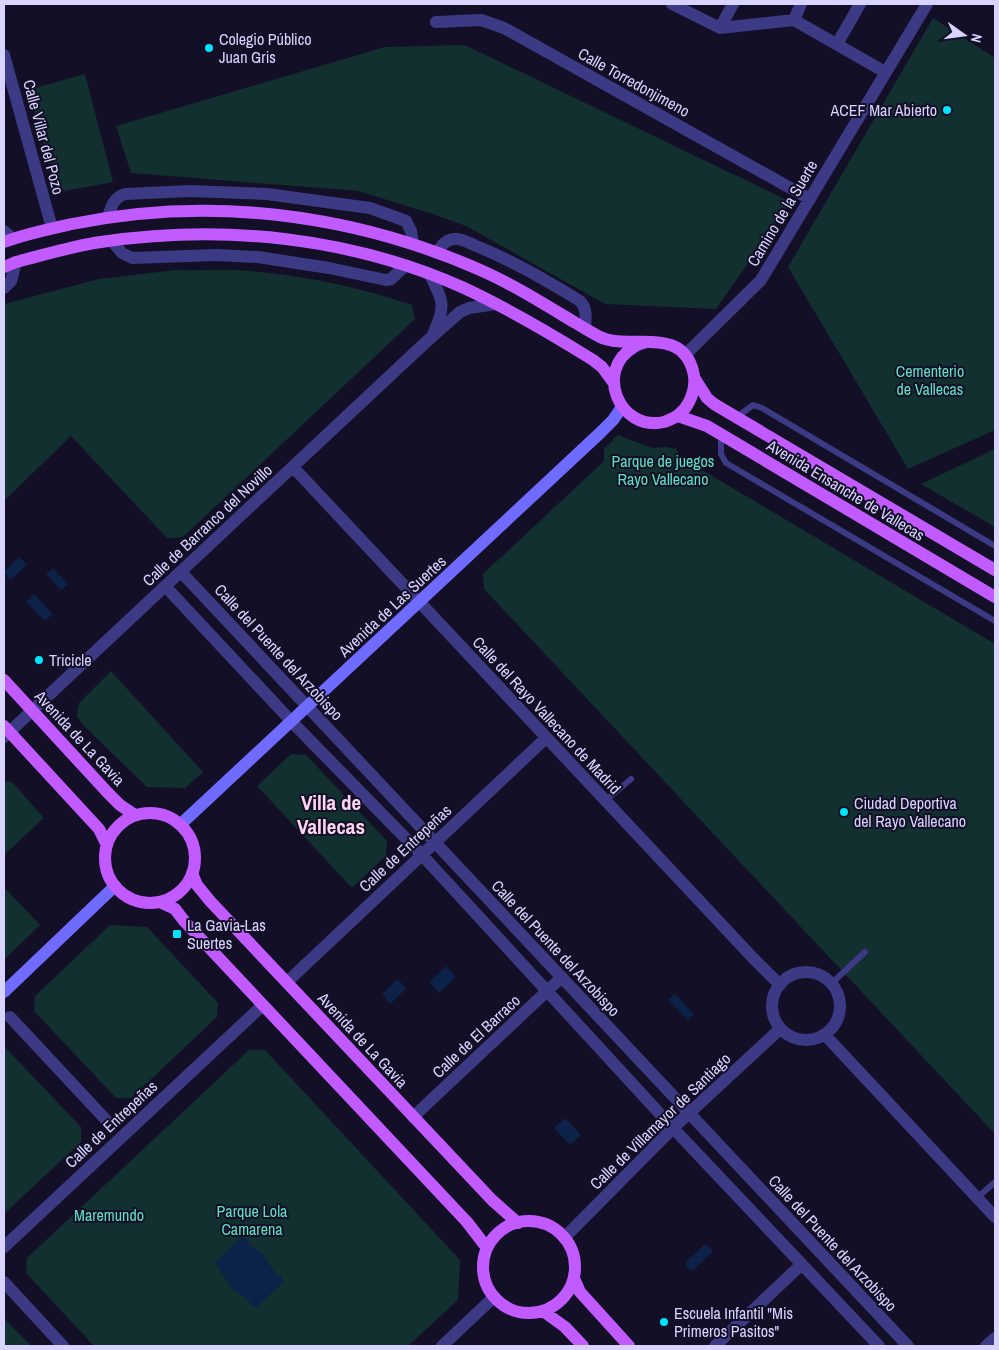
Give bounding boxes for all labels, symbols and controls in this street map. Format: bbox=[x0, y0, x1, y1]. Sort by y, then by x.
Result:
north arrow bbox=[939, 10, 989, 60]
place label: Colegio Público Juan Gris bbox=[219, 28, 312, 68]
text: N bbox=[967, 32, 986, 44]
marker: Colegio Público Juan Gris bbox=[203, 42, 215, 54]
street label: Calle Torredonjimeno bbox=[574, 42, 694, 122]
street label: Calle Villar del Pozo bbox=[18, 77, 70, 197]
place label: ACEF Mar Abierto bbox=[830, 99, 937, 121]
marker: ACEF Mar Abierto bbox=[941, 104, 953, 116]
street label: Camino de la Suerte bbox=[742, 156, 822, 270]
park label: Cementerio de Vallecas bbox=[896, 360, 964, 400]
street label: Avenida Ensanche de Vallecas bbox=[762, 434, 929, 546]
park label: Parque de juegos Rayo Vallecano bbox=[612, 450, 714, 490]
street label: Calle de Barranco del Novillo bbox=[137, 459, 277, 591]
street label: Avenida de Las Suertes bbox=[333, 550, 451, 662]
street label: Calle del Puente del Arzobispo bbox=[210, 579, 348, 725]
street label: Calle del Rayo Vallecano de Madrid bbox=[468, 631, 626, 799]
place label: Tricicle bbox=[49, 649, 92, 671]
marker: Tricicle bbox=[33, 654, 45, 666]
street label: Avenida de La Gavia bbox=[29, 685, 130, 791]
district label: Villa de Vallecas bbox=[297, 788, 365, 841]
place label: Ciudad Deportiva del Rayo Vallecano bbox=[854, 792, 966, 832]
street label: Calle de Entrepeñas bbox=[354, 799, 456, 897]
marker: Ciudad Deportiva del Rayo Vallecano bbox=[838, 806, 850, 818]
street label: Calle del Puente del Arzobispo bbox=[487, 875, 625, 1021]
place label: La Gavia-Las Suertes bbox=[187, 914, 266, 954]
marker: La Gavia-Las Suertes bbox=[171, 928, 183, 940]
street label: Avenida de La Gavia bbox=[312, 987, 413, 1093]
street label: Calle de El Barraco bbox=[427, 989, 525, 1083]
street label: Calle de Villamayor de Santiago bbox=[585, 1048, 735, 1194]
street label: Calle de Entrepeñas bbox=[60, 1075, 162, 1173]
street label: Calle del Puente del Arzobispo bbox=[764, 1170, 902, 1316]
park label: Parque Lola Camarena bbox=[217, 1200, 288, 1240]
park label: Maremundo bbox=[74, 1204, 144, 1226]
place label: Escuela Infantil "Mis Primeros Pasitos" bbox=[674, 1302, 793, 1342]
marker: Escuela Infantil "Mis Primeros Pasitos" bbox=[658, 1316, 670, 1328]

